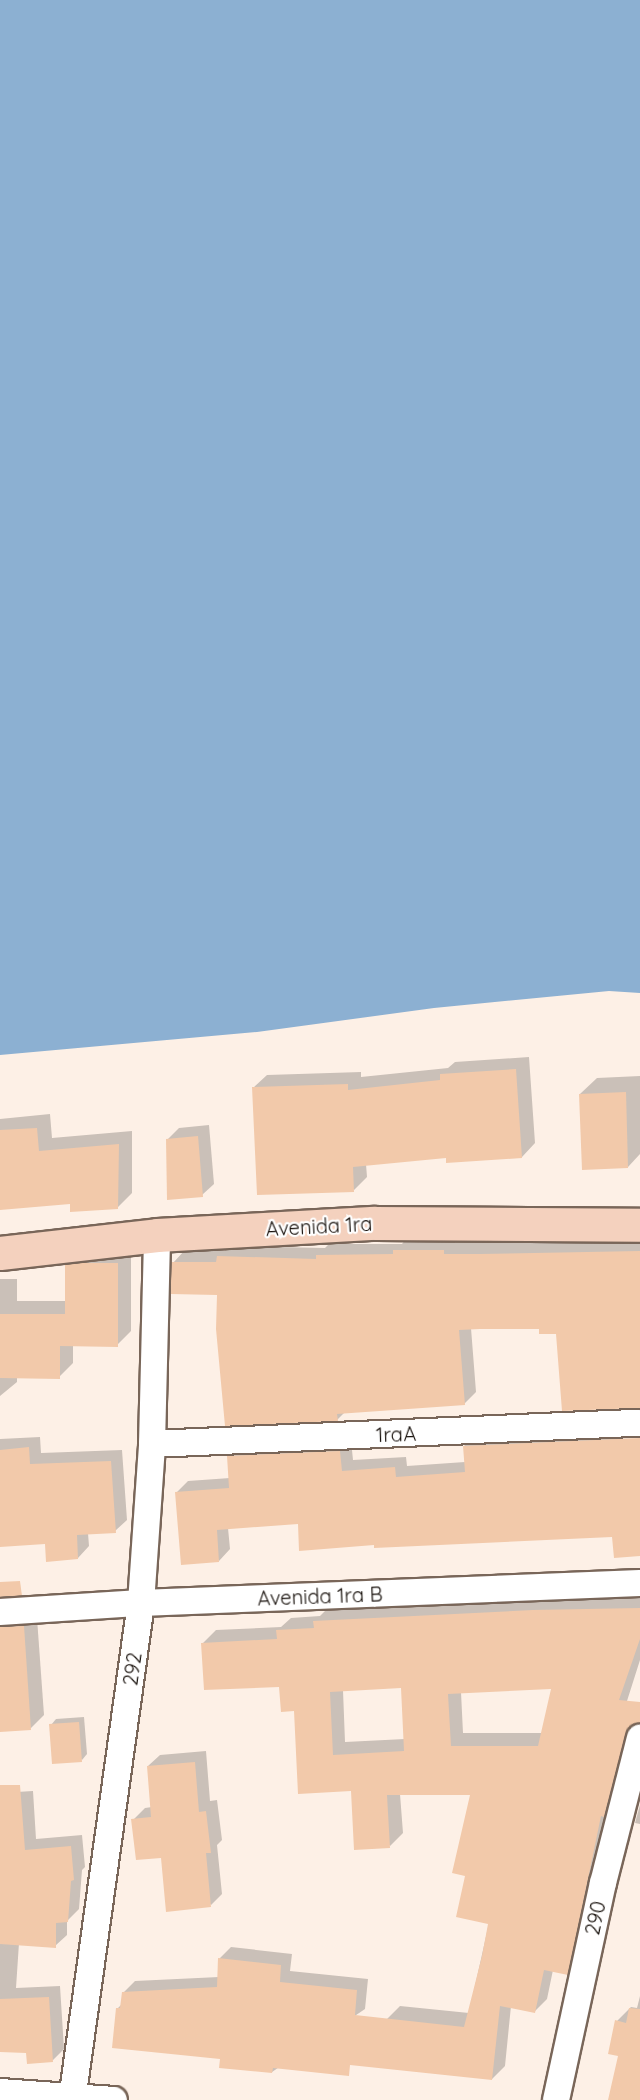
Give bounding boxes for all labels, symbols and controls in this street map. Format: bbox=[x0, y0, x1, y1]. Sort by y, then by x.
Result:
street label: Avenida 1ra bbox=[265, 1211, 373, 1241]
street label: 1raA bbox=[375, 1421, 417, 1447]
street label: Avenida 1ra B bbox=[257, 1582, 383, 1610]
street label: 292 bbox=[118, 1651, 146, 1687]
street label: 290 bbox=[580, 1899, 610, 1937]

